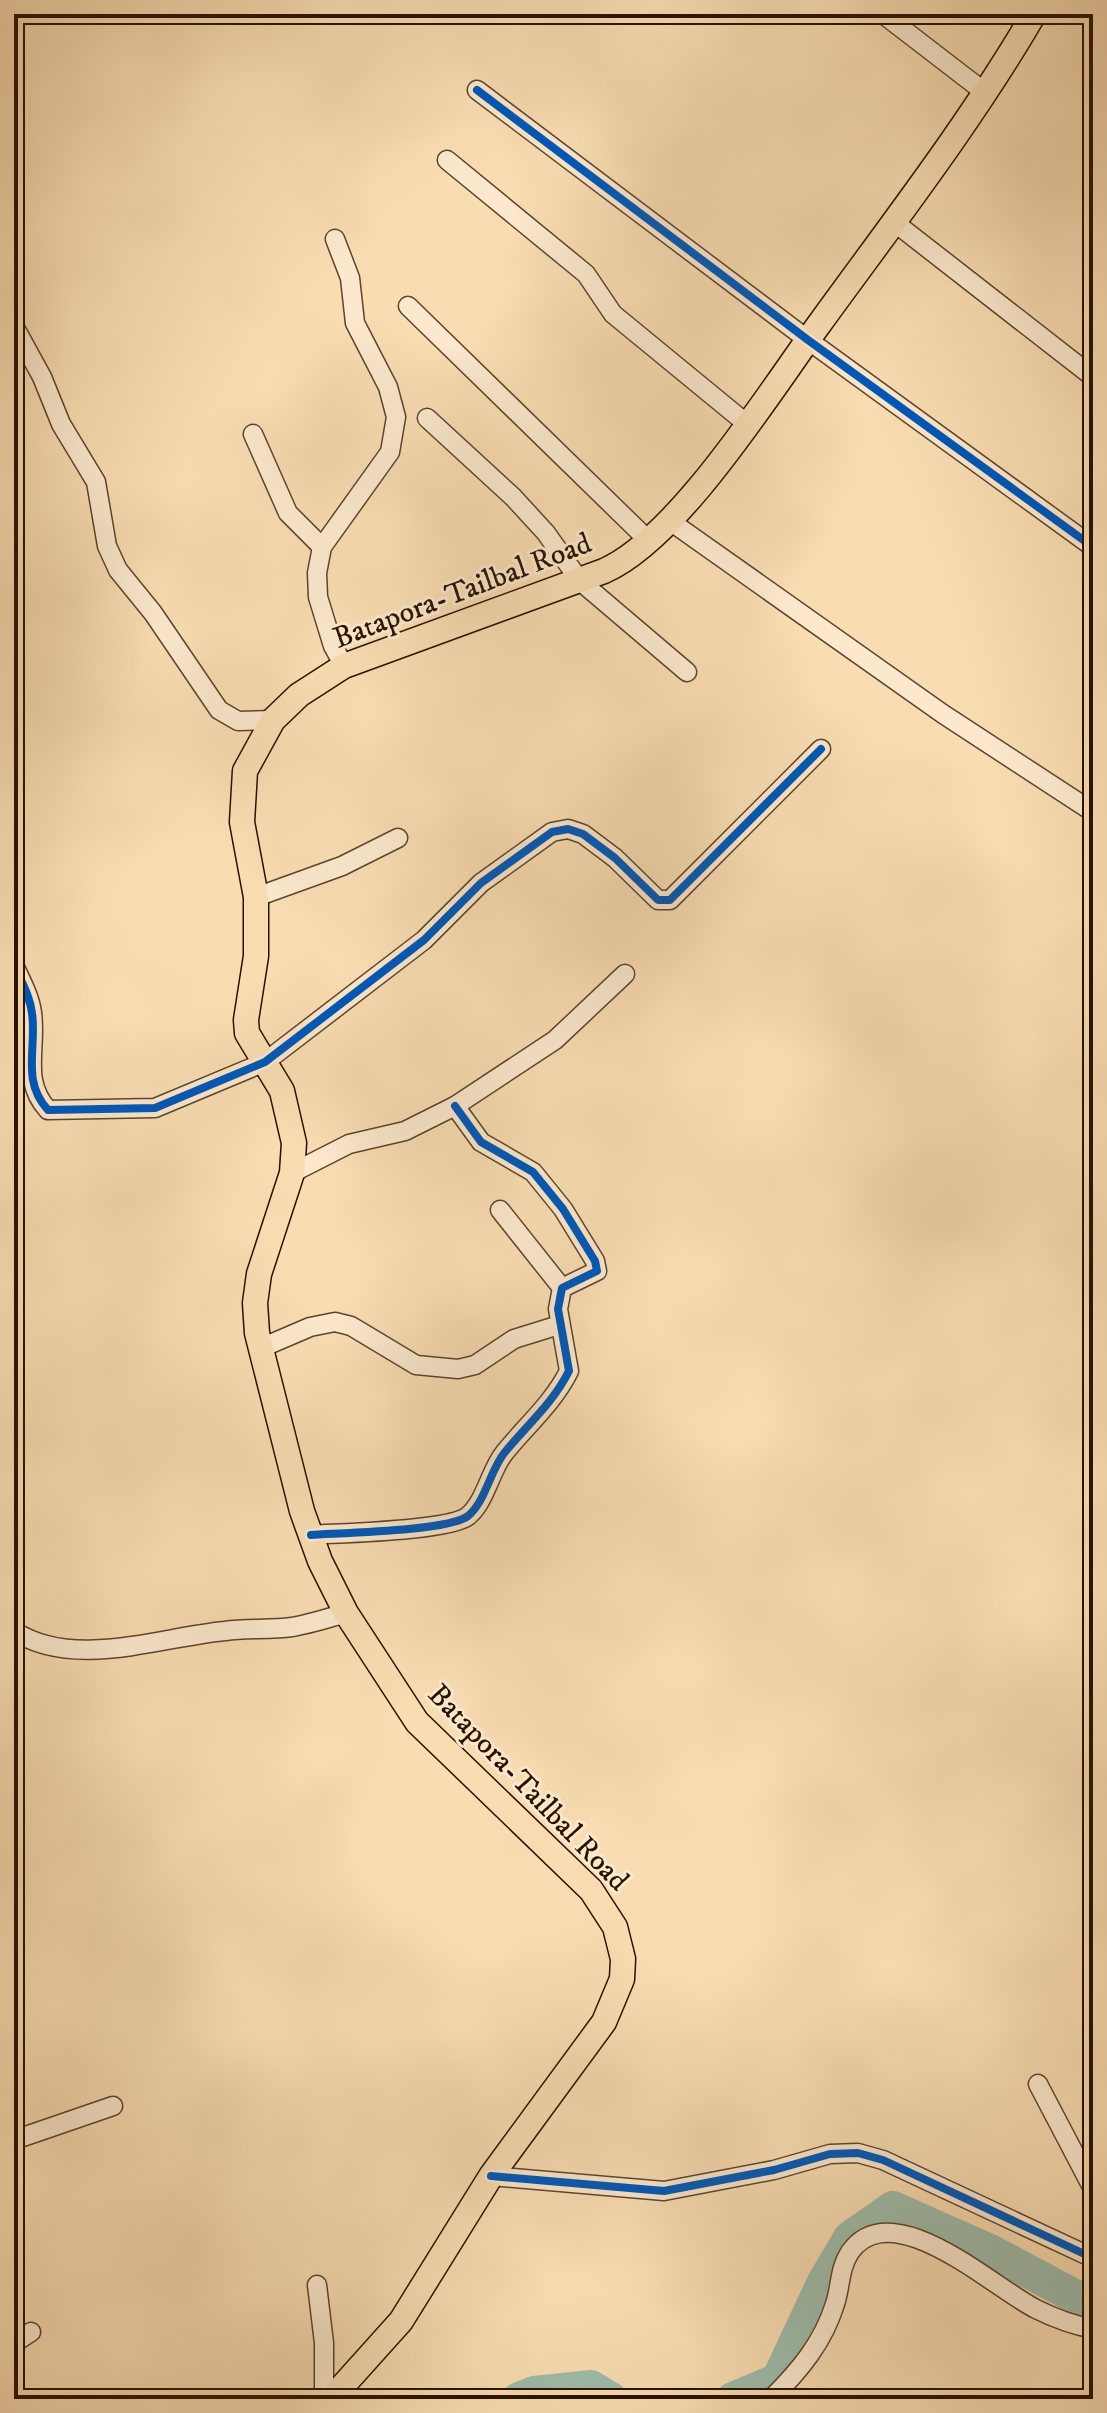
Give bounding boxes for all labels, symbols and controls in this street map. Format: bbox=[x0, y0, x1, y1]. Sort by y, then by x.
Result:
street label: Batapora-Tailbal Road bbox=[328, 525, 597, 658]
street label: Batapora-Tailbal Road bbox=[420, 1677, 636, 1899]

